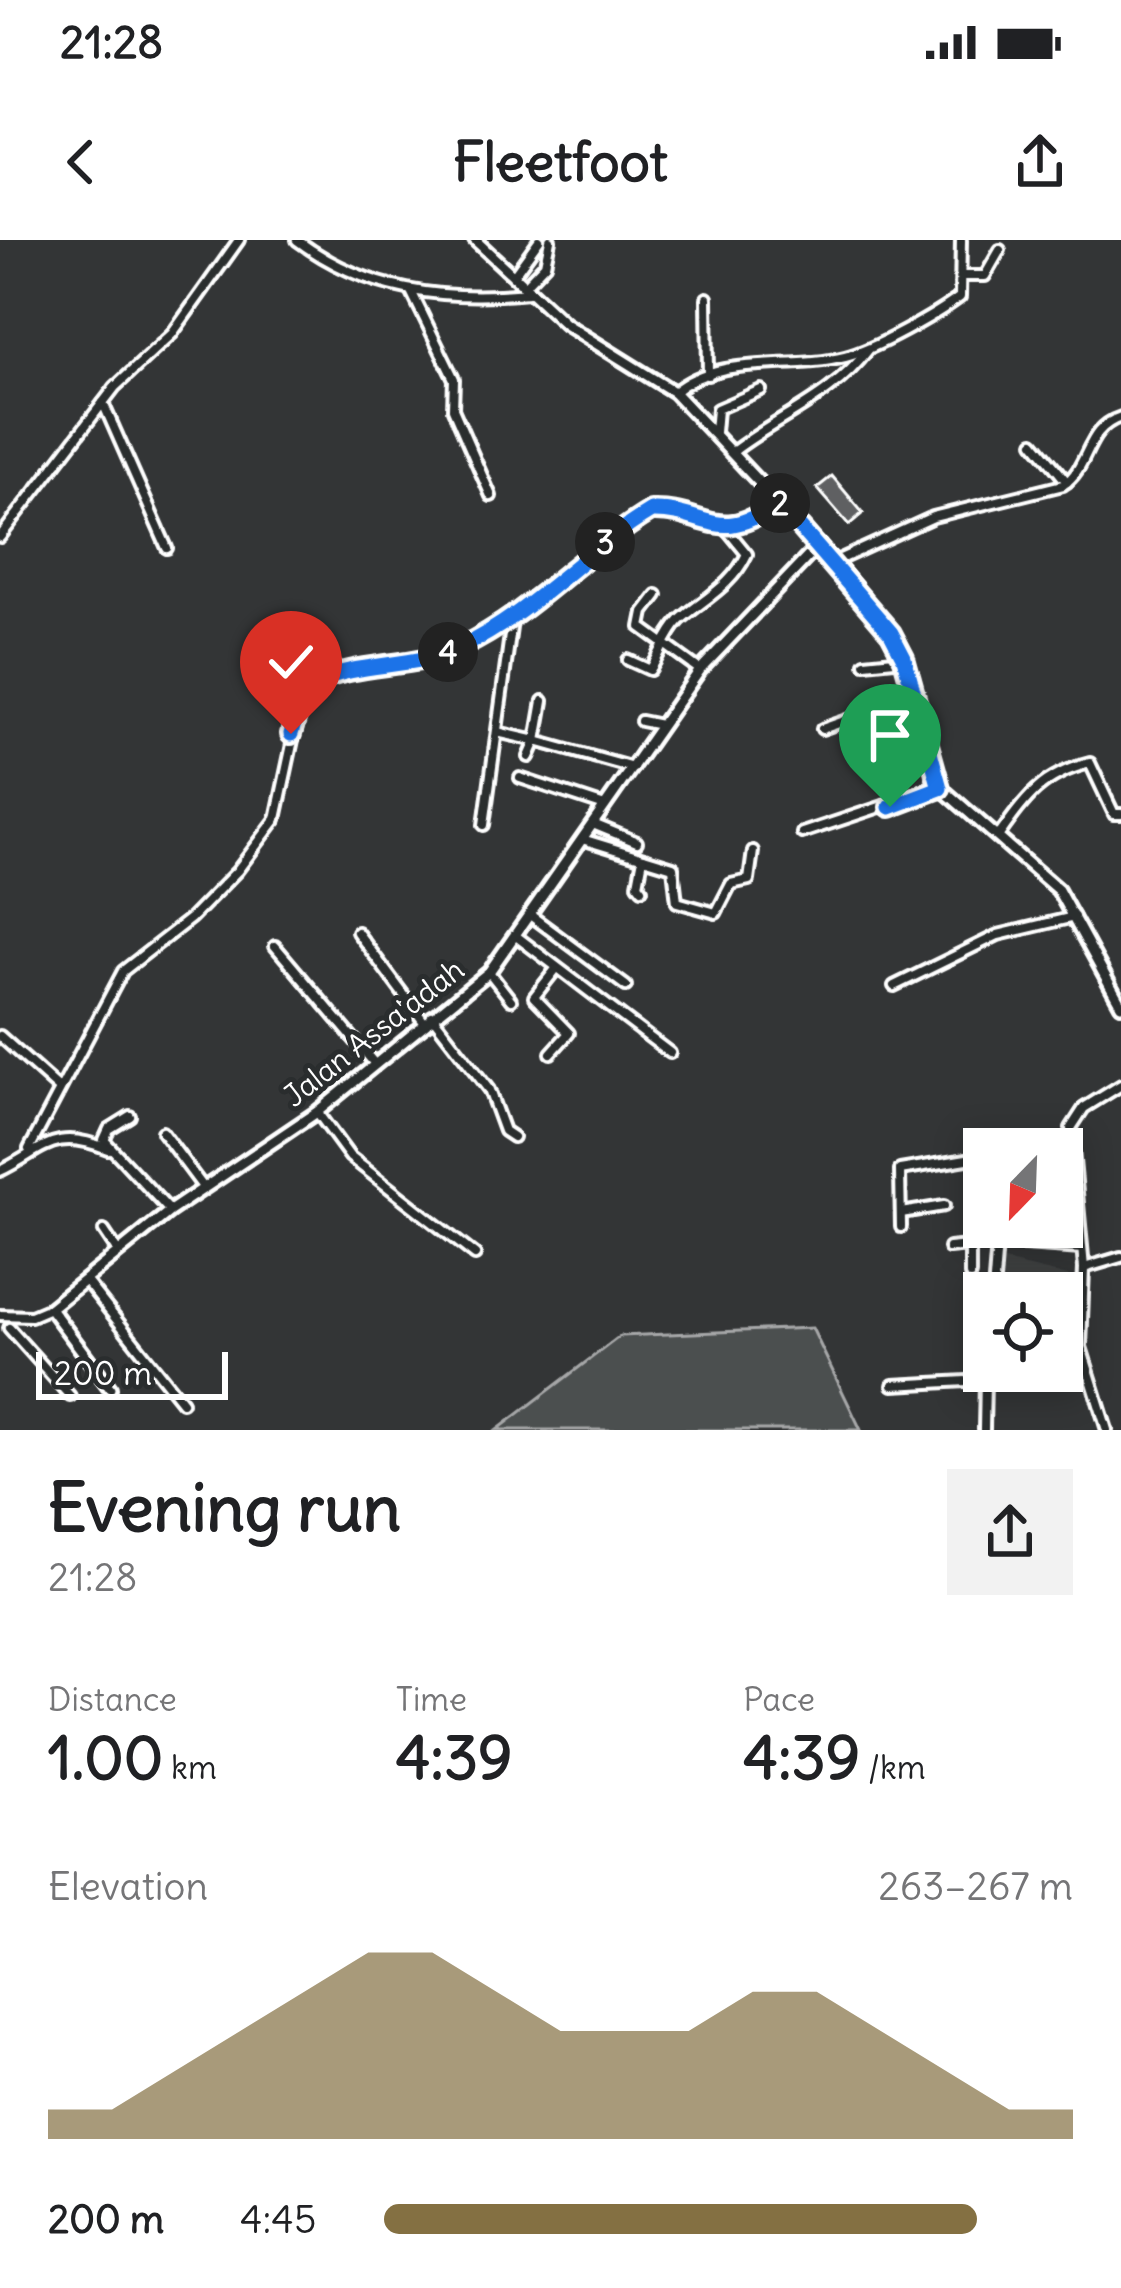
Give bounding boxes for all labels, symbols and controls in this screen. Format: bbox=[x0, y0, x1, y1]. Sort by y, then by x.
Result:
text: 21:28 bbox=[60, 14, 163, 70]
text: Fleetfoot bbox=[453, 128, 668, 196]
icon: back bbox=[48, 129, 114, 195]
icon: share bbox=[1007, 129, 1073, 195]
pin: 2 bbox=[750, 473, 810, 533]
text: 2 bbox=[771, 482, 789, 524]
pin: 3 bbox=[575, 512, 635, 572]
text: 3 bbox=[596, 521, 614, 563]
pin bbox=[240, 611, 342, 734]
pin: 4 bbox=[418, 622, 478, 682]
icon: check bbox=[258, 629, 324, 695]
text: 4 bbox=[438, 631, 458, 673]
pin bbox=[839, 684, 941, 807]
icon: arrive bbox=[857, 702, 923, 768]
street label: Jalan Assa'adah bbox=[276, 950, 471, 1114]
north arrow bbox=[963, 1128, 1083, 1248]
map controls bbox=[963, 1128, 1083, 1392]
button: locate bbox=[963, 1272, 1083, 1392]
scale bar bbox=[36, 1346, 228, 1399]
text: 200 m bbox=[54, 1352, 152, 1394]
text: Evening run bbox=[48, 1466, 401, 1549]
button: share bbox=[947, 1469, 1073, 1595]
text: 21:28 bbox=[48, 1553, 138, 1602]
text: Distance bbox=[48, 1678, 177, 1720]
text: Time bbox=[396, 1678, 467, 1720]
text: Pace bbox=[743, 1678, 815, 1720]
text: 1.00 bbox=[48, 1720, 163, 1795]
text: 4:39 bbox=[396, 1720, 512, 1795]
text: 4:39 bbox=[743, 1720, 860, 1795]
text: km bbox=[163, 1746, 217, 1788]
text: /km bbox=[860, 1746, 926, 1788]
text: Elevation bbox=[48, 1862, 208, 1911]
text: 263–267 m bbox=[878, 1862, 1073, 1911]
text: 200 m bbox=[48, 2195, 164, 2244]
text: 4:45 bbox=[240, 2195, 316, 2244]

